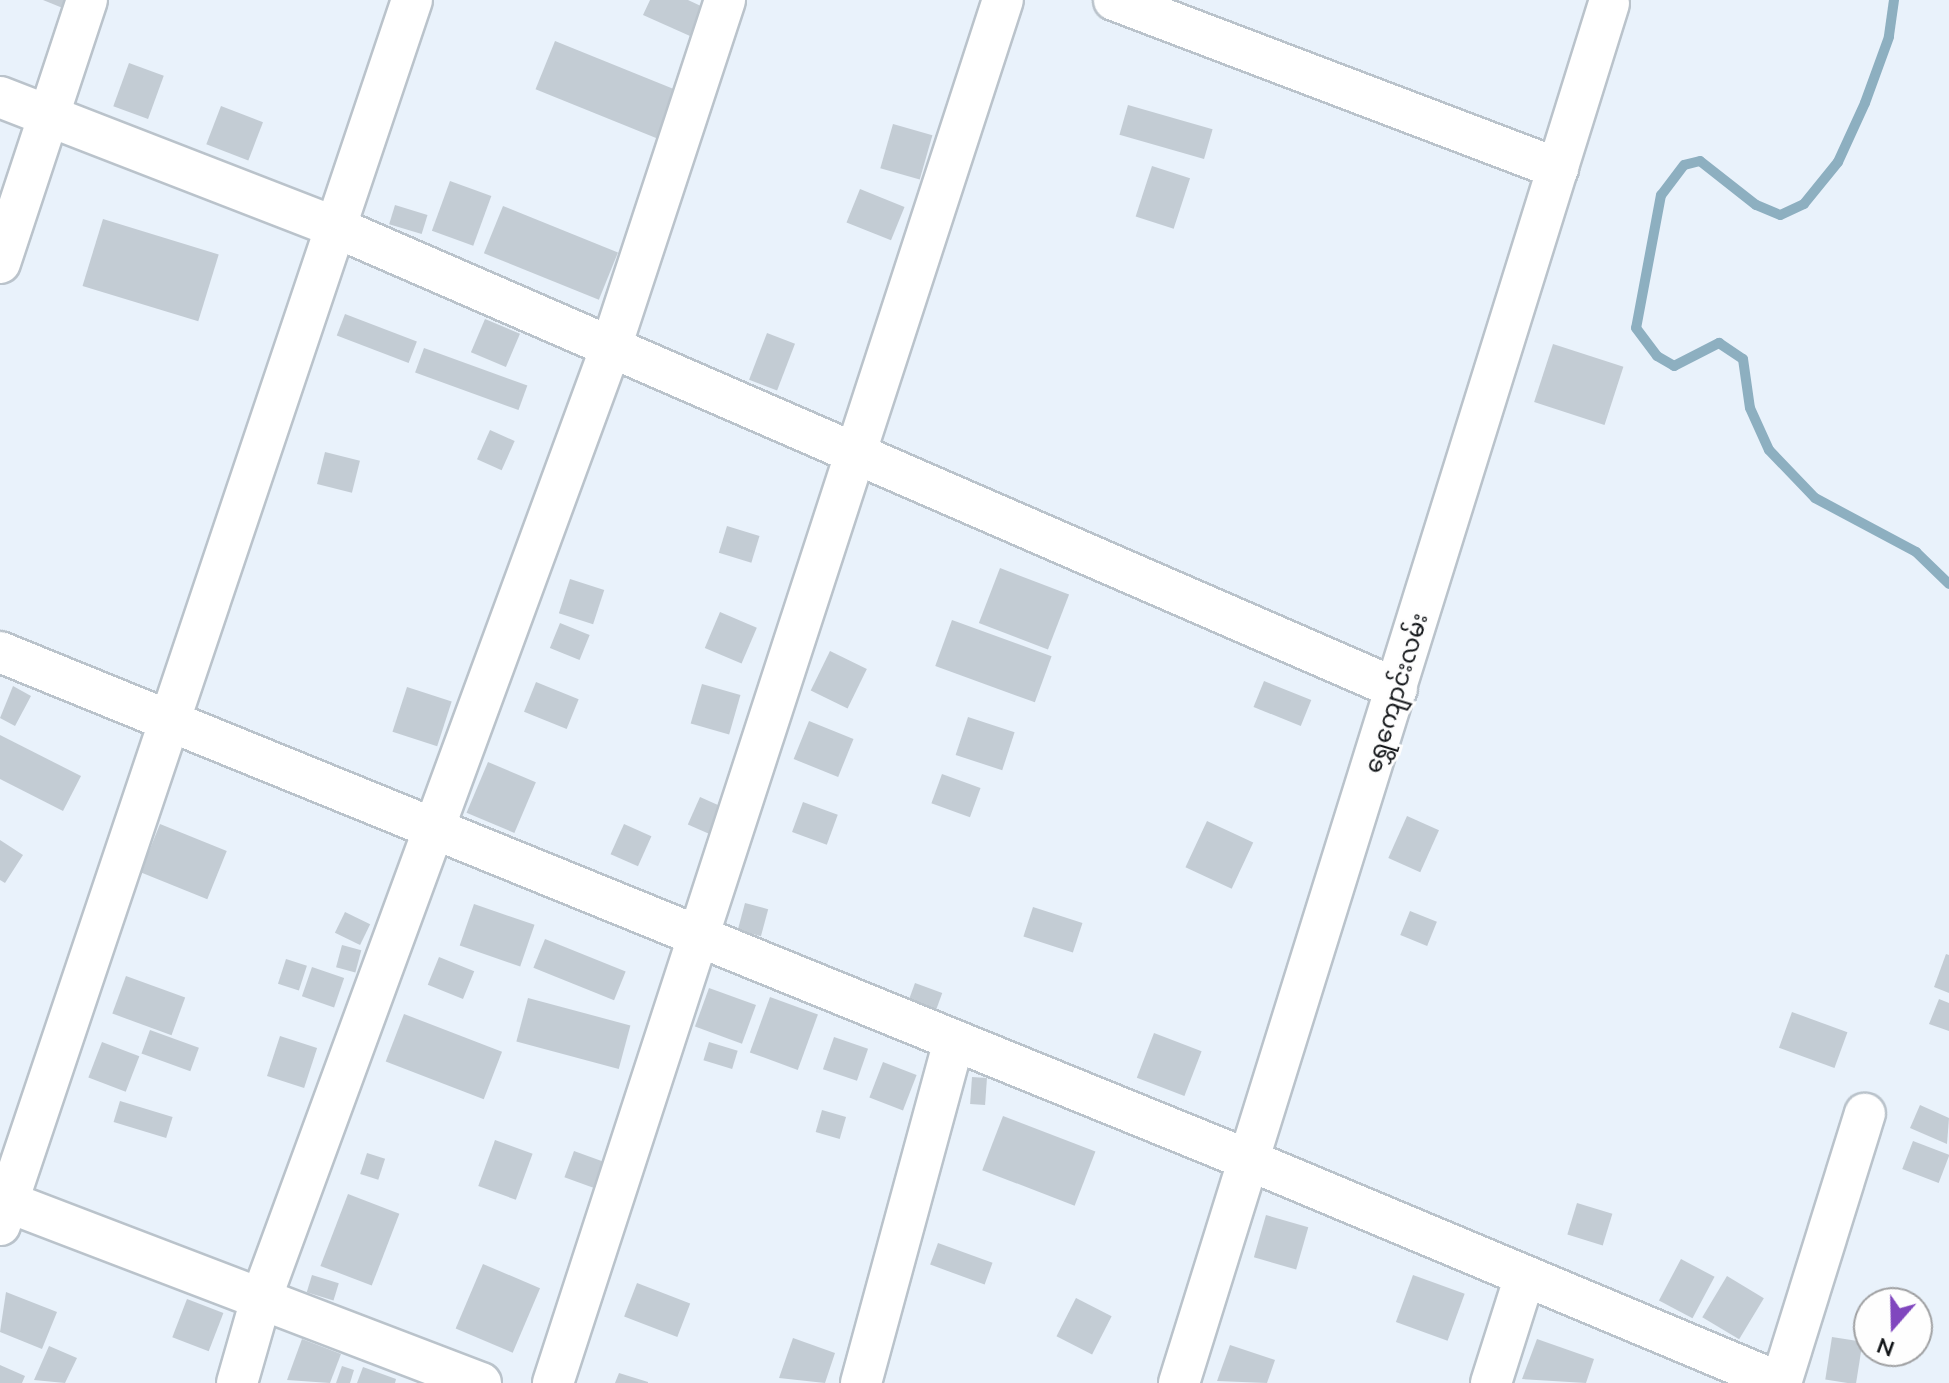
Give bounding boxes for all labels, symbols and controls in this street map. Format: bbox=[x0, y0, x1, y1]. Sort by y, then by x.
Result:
street label: ရွှေကျောင်းလမ်း bbox=[1358, 610, 1434, 776]
north arrow bbox=[1853, 1287, 1933, 1367]
text: N bbox=[1873, 1332, 1898, 1364]

